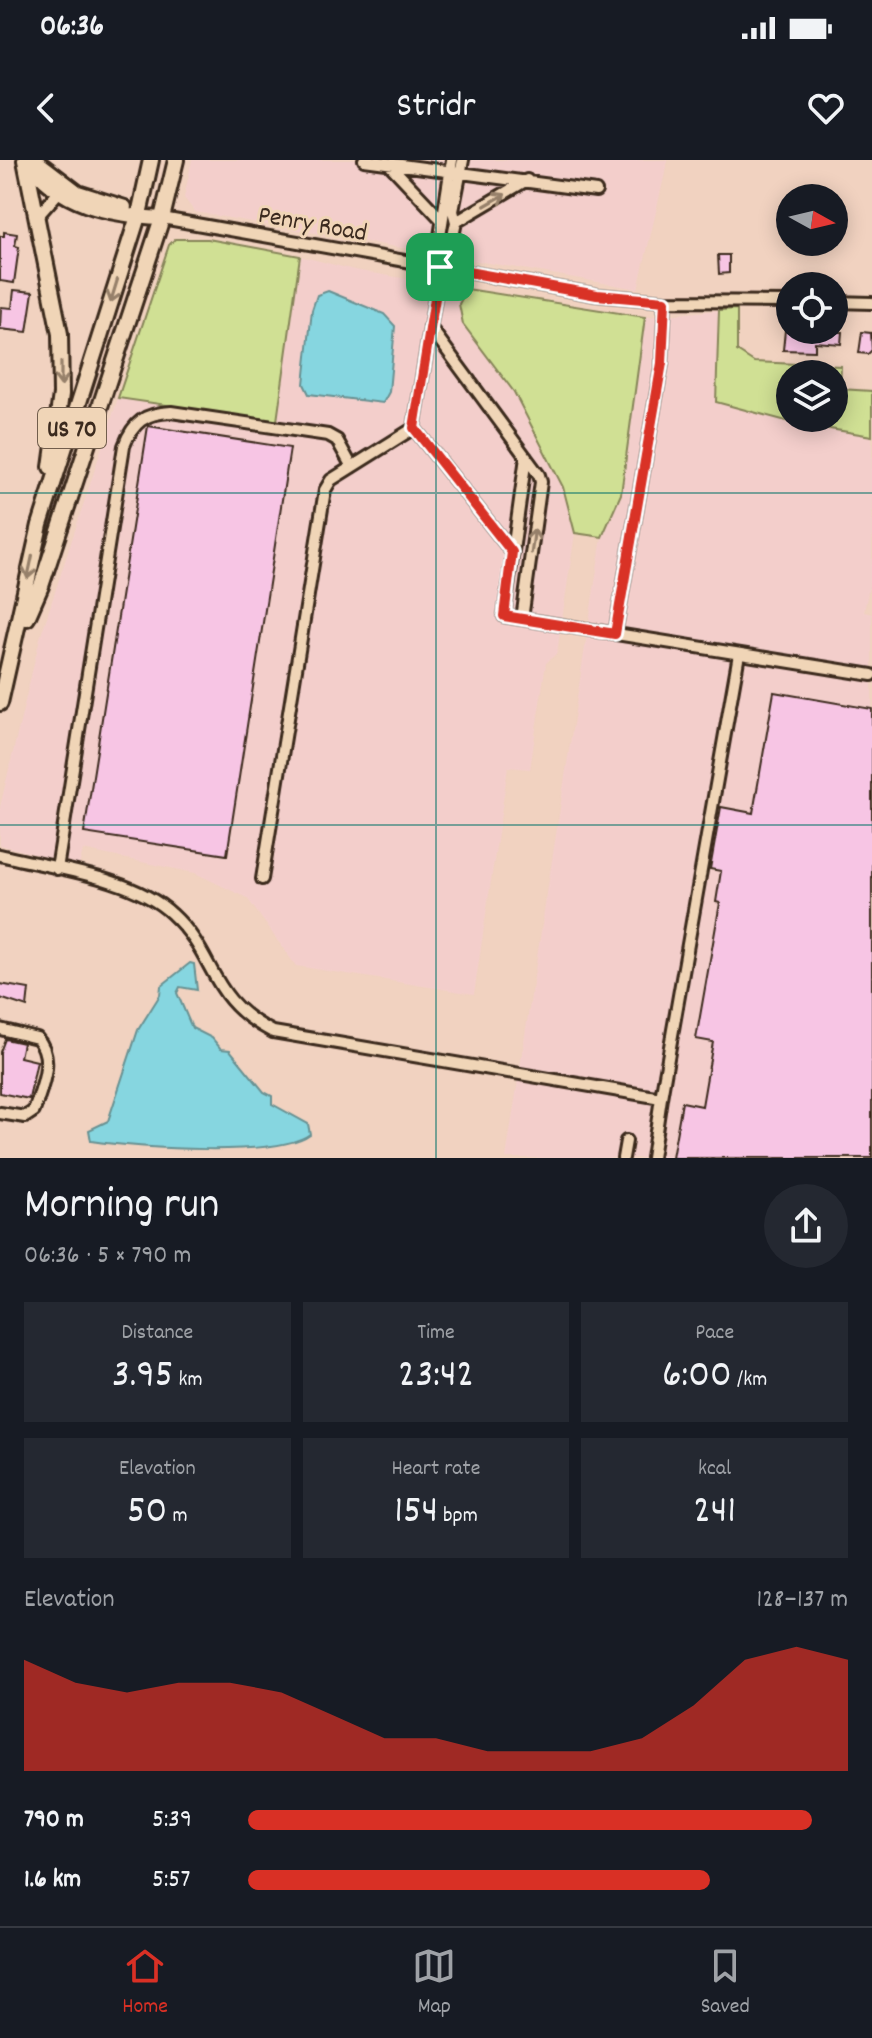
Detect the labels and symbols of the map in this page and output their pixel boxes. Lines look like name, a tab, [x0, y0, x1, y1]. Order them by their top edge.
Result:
north arrow	[776, 184, 848, 256]
one-way arrow	[483, 192, 506, 208]
street label: Penry Road	[255, 198, 370, 253]
pin	[406, 233, 474, 301]
one-way arrow	[106, 279, 121, 304]
one-way arrow	[53, 360, 69, 387]
road number: US 70	[38, 408, 106, 448]
one-way arrow	[526, 529, 541, 555]
one-way arrow	[22, 553, 37, 579]

